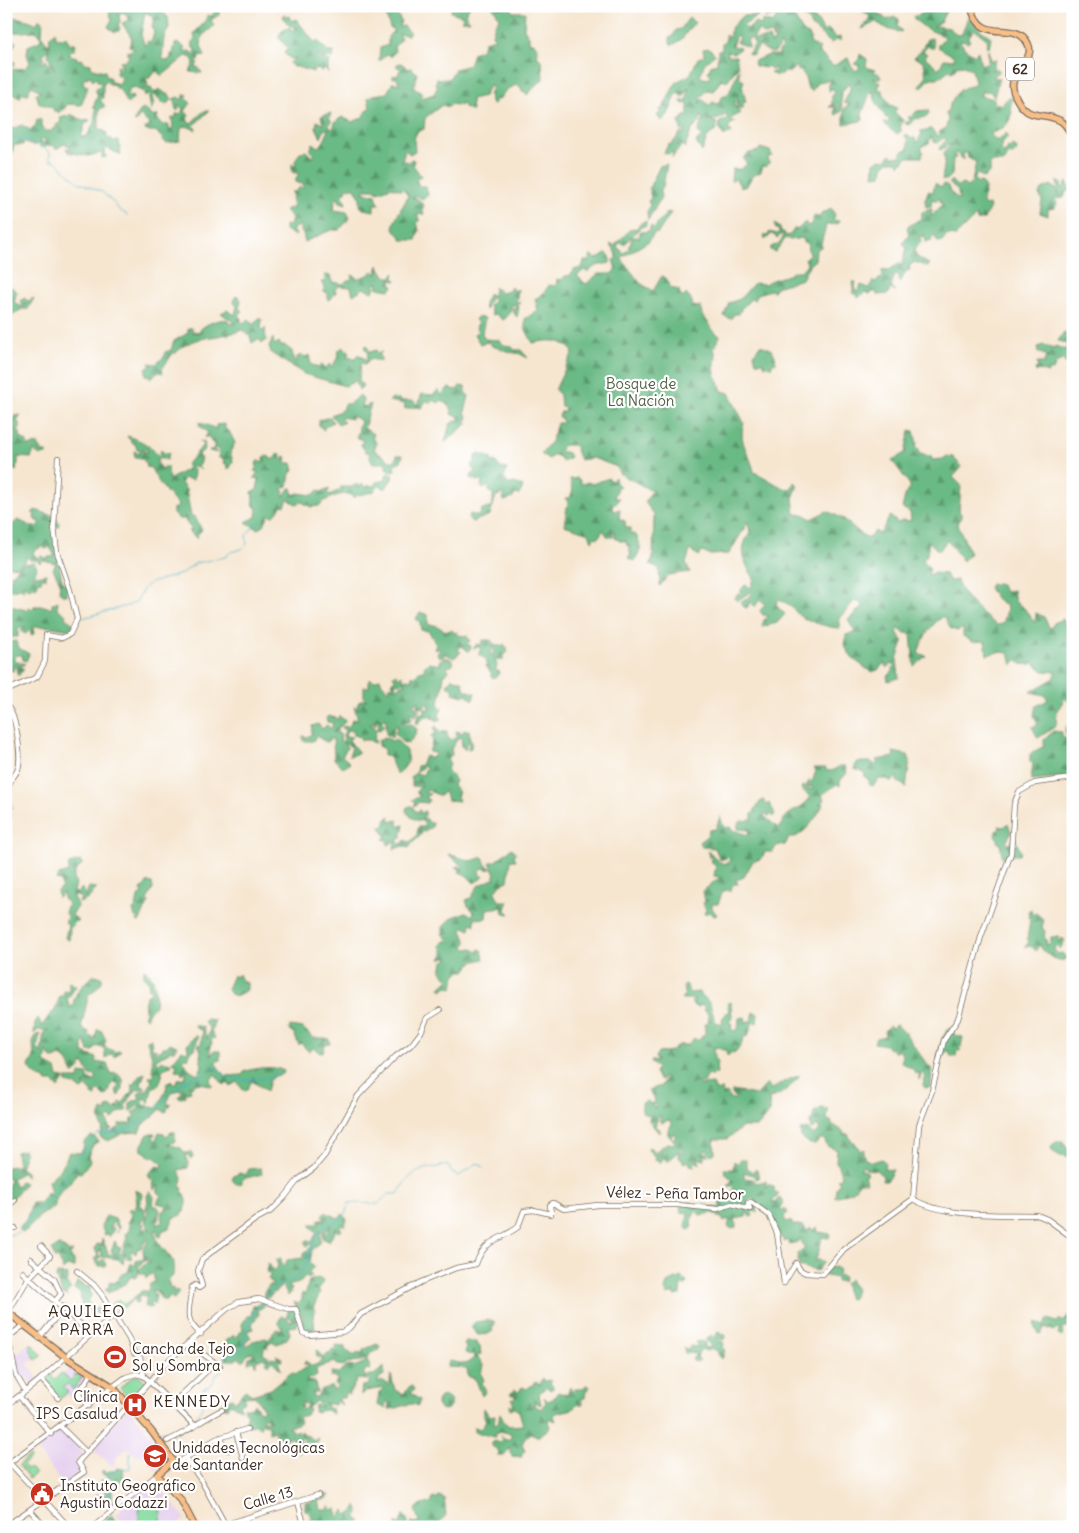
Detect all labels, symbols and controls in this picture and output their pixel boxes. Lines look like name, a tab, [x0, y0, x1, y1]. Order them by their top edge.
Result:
road number: 62	[1006, 58, 1034, 80]
park label: Bosque de La Nación	[606, 374, 676, 410]
street label: Vélez - Peña Tambor	[606, 1182, 744, 1204]
district label: AQUILEO PARRA	[48, 1301, 126, 1339]
place label: Cancha de Tejo Sol y Sombra	[132, 1339, 234, 1375]
sports icon: Cancha de Tejo Sol y Sombra	[102, 1344, 128, 1370]
place label: Clínica IPS Casalud	[36, 1387, 118, 1423]
district label: KENNEDY	[153, 1391, 231, 1411]
hospital icon: Clínica IPS Casalud	[122, 1392, 148, 1418]
place label: Unidades Tecnológicas de Santander	[172, 1438, 325, 1474]
school or university icon: Unidades Tecnológicas de Santander	[142, 1443, 168, 1469]
place label: Instituto Geográfico Agustín Codazzi	[60, 1476, 196, 1512]
public building icon: Instituto Geográfico Agustín Codazzi	[29, 1481, 55, 1507]
street label: Calle 13	[241, 1482, 295, 1514]

